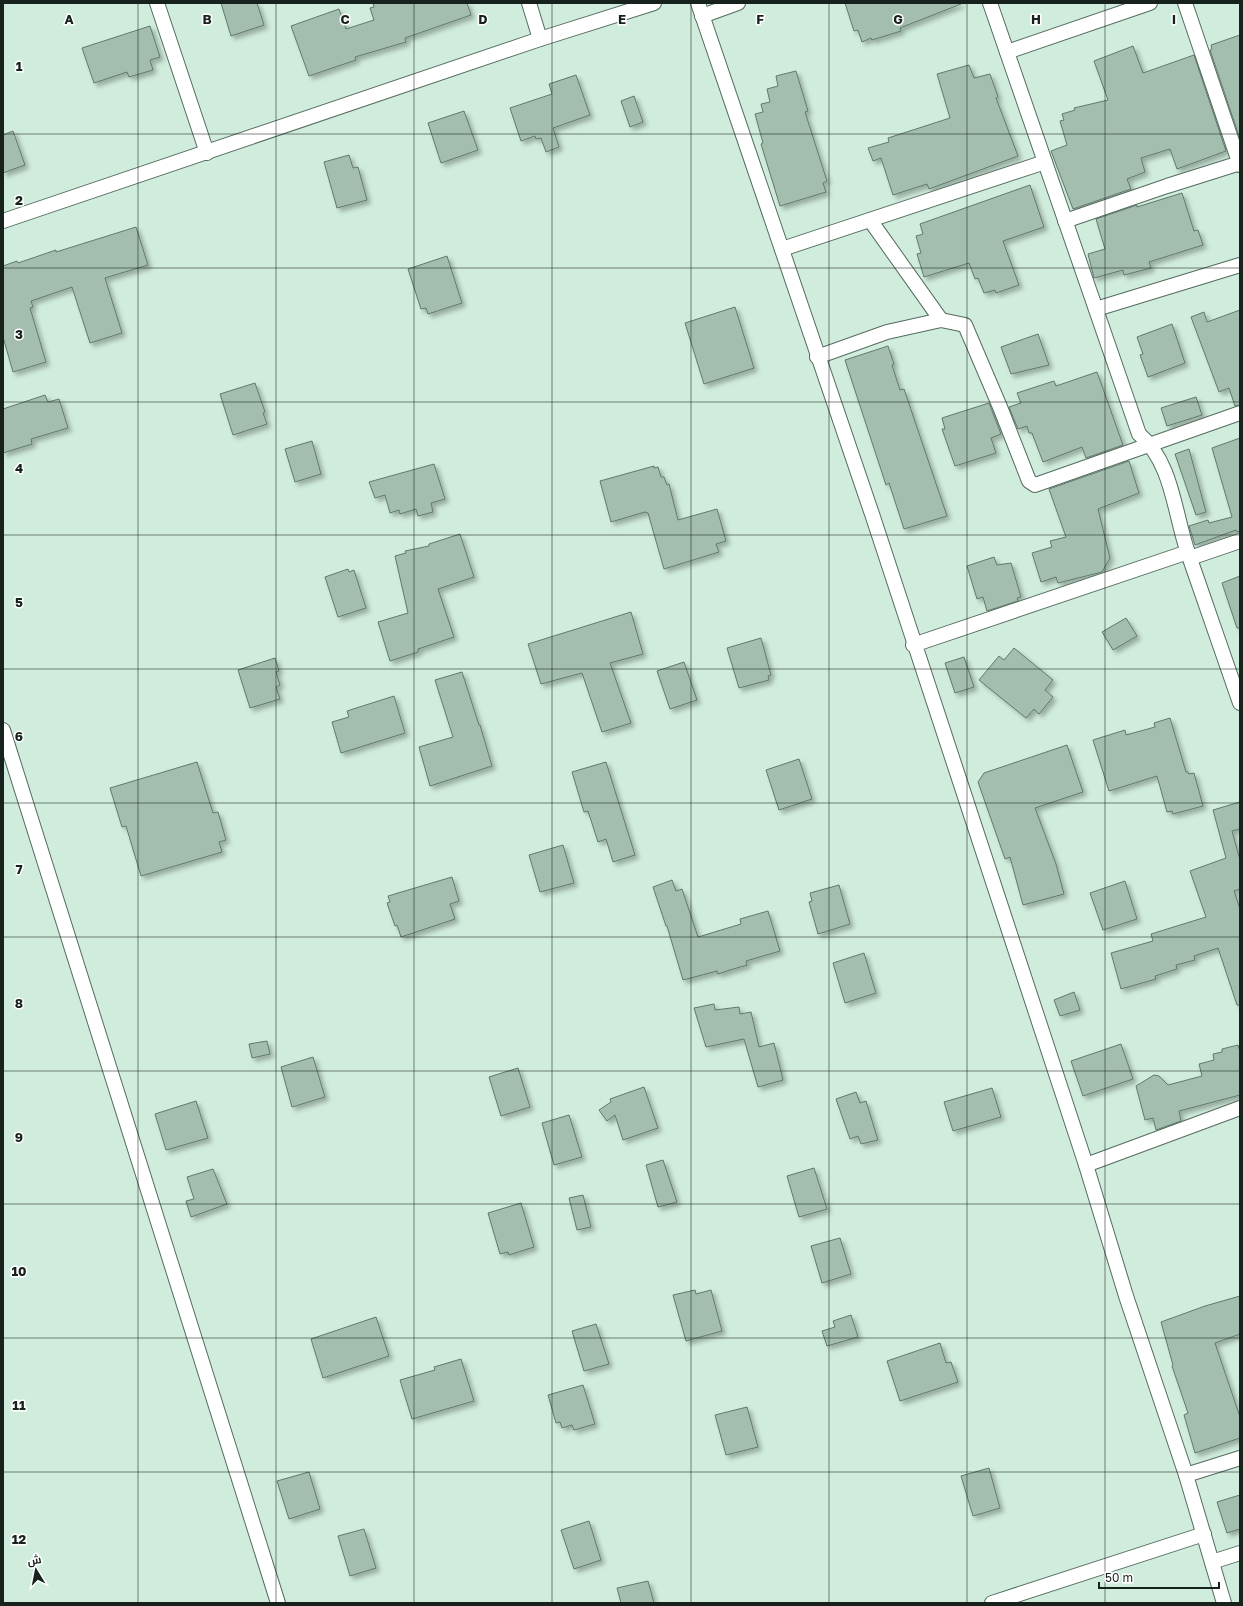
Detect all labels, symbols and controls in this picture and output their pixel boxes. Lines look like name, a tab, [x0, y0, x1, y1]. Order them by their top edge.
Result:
text: A	[64, 11, 74, 27]
text: B	[202, 11, 212, 27]
text: C	[340, 11, 350, 27]
text: D	[478, 11, 488, 27]
text: E	[618, 11, 626, 27]
text: F	[756, 11, 764, 27]
text: G	[893, 11, 903, 27]
text: H	[1031, 11, 1041, 27]
text: I	[1172, 11, 1176, 27]
text: 1	[16, 58, 23, 74]
text: 2	[15, 192, 23, 208]
text: 3	[15, 326, 23, 342]
text: 4	[15, 460, 23, 476]
text: 5	[15, 594, 23, 610]
text: 6	[15, 728, 23, 744]
text: 7	[15, 861, 23, 877]
text: 8	[15, 995, 23, 1011]
text: 9	[15, 1129, 23, 1145]
text: 10	[11, 1263, 27, 1279]
text: 11	[12, 1397, 26, 1413]
text: 12	[12, 1531, 26, 1547]
north arrow	[16, 1550, 56, 1590]
text: ش	[26, 1552, 42, 1568]
scale bar	[1099, 1564, 1219, 1590]
text: 50 m	[1105, 1570, 1133, 1585]

